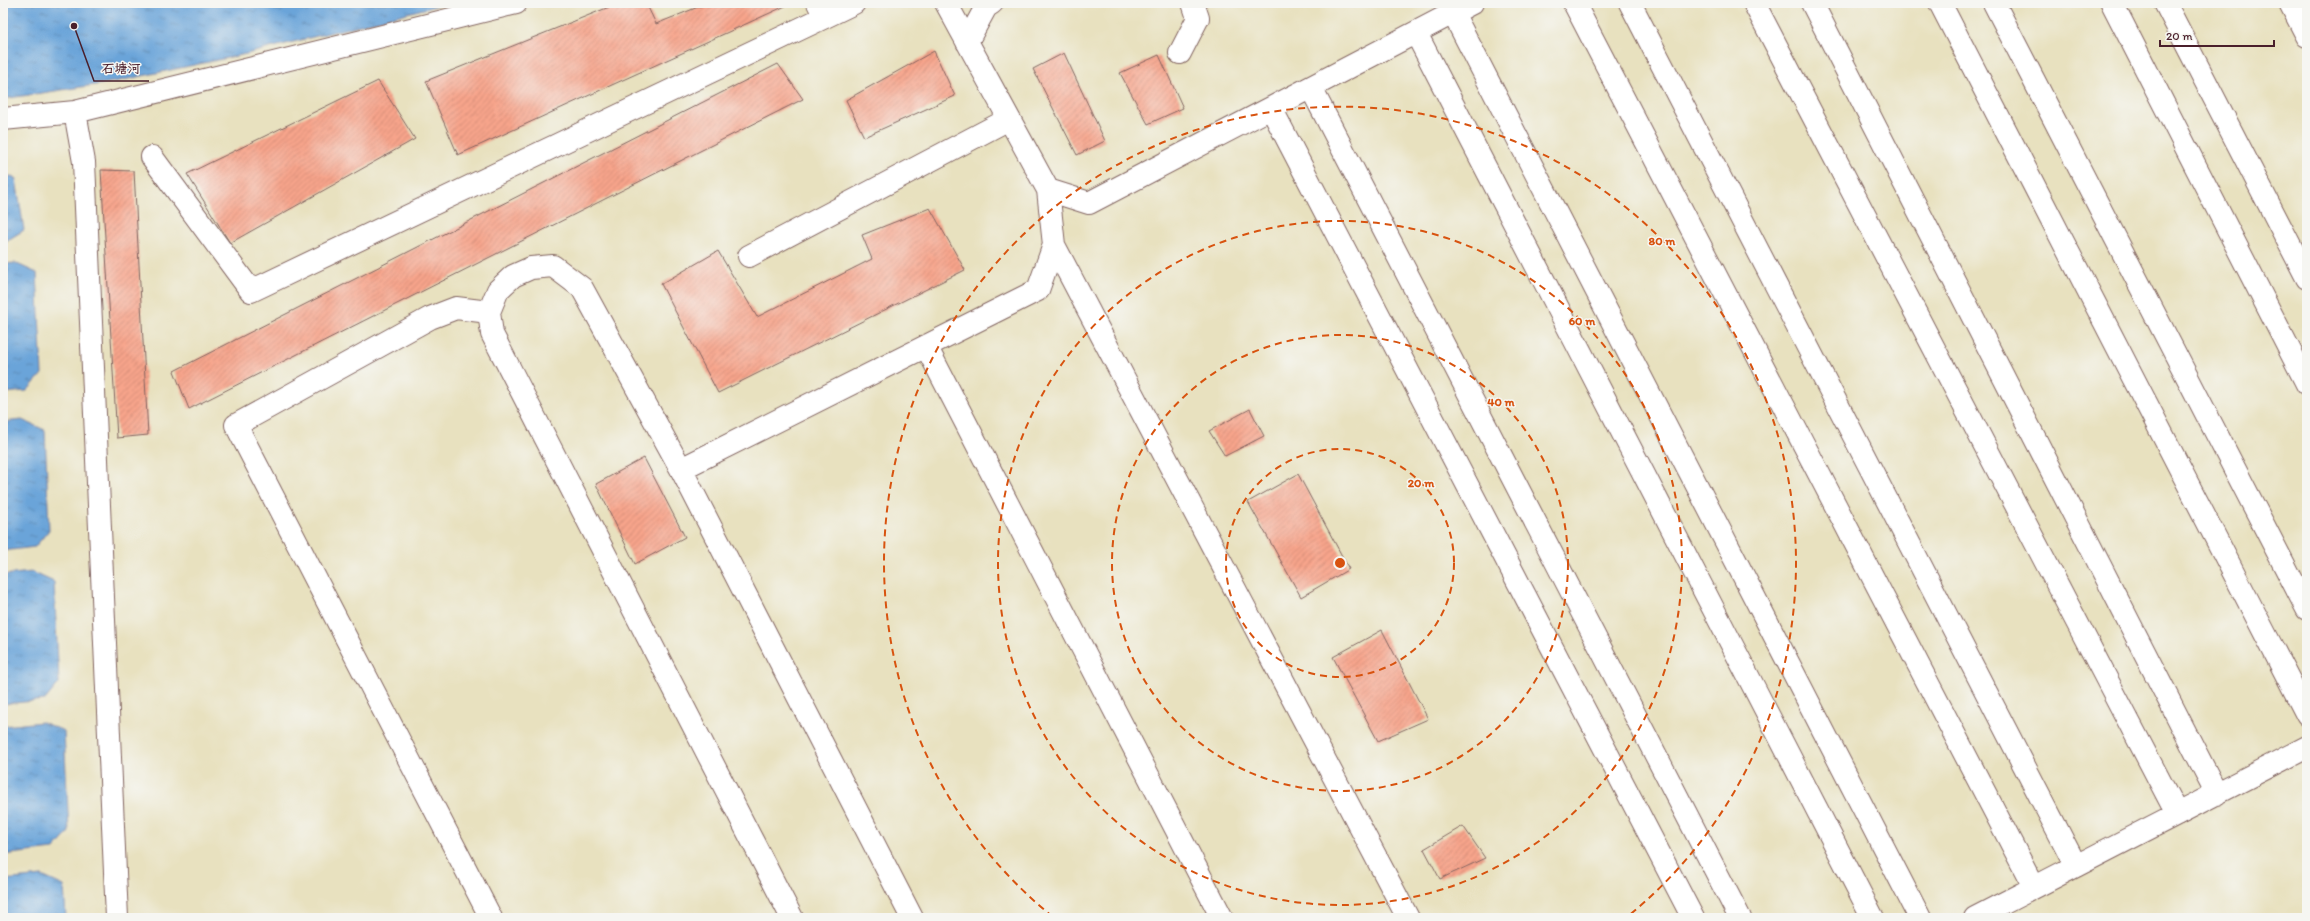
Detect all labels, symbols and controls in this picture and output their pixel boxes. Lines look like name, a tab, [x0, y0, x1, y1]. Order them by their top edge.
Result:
scale bar	[2160, 22, 2274, 48]
text: 20 m	[2166, 29, 2193, 43]
callout: 石塘河	[94, 56, 149, 81]
text: 石塘河	[101, 61, 141, 76]
text: 80 m	[1649, 234, 1676, 248]
text: 60 m	[1569, 314, 1596, 328]
text: 40 m	[1487, 395, 1516, 409]
text: 20 m	[1408, 476, 1435, 490]
centre of rings	[1333, 556, 1347, 570]

